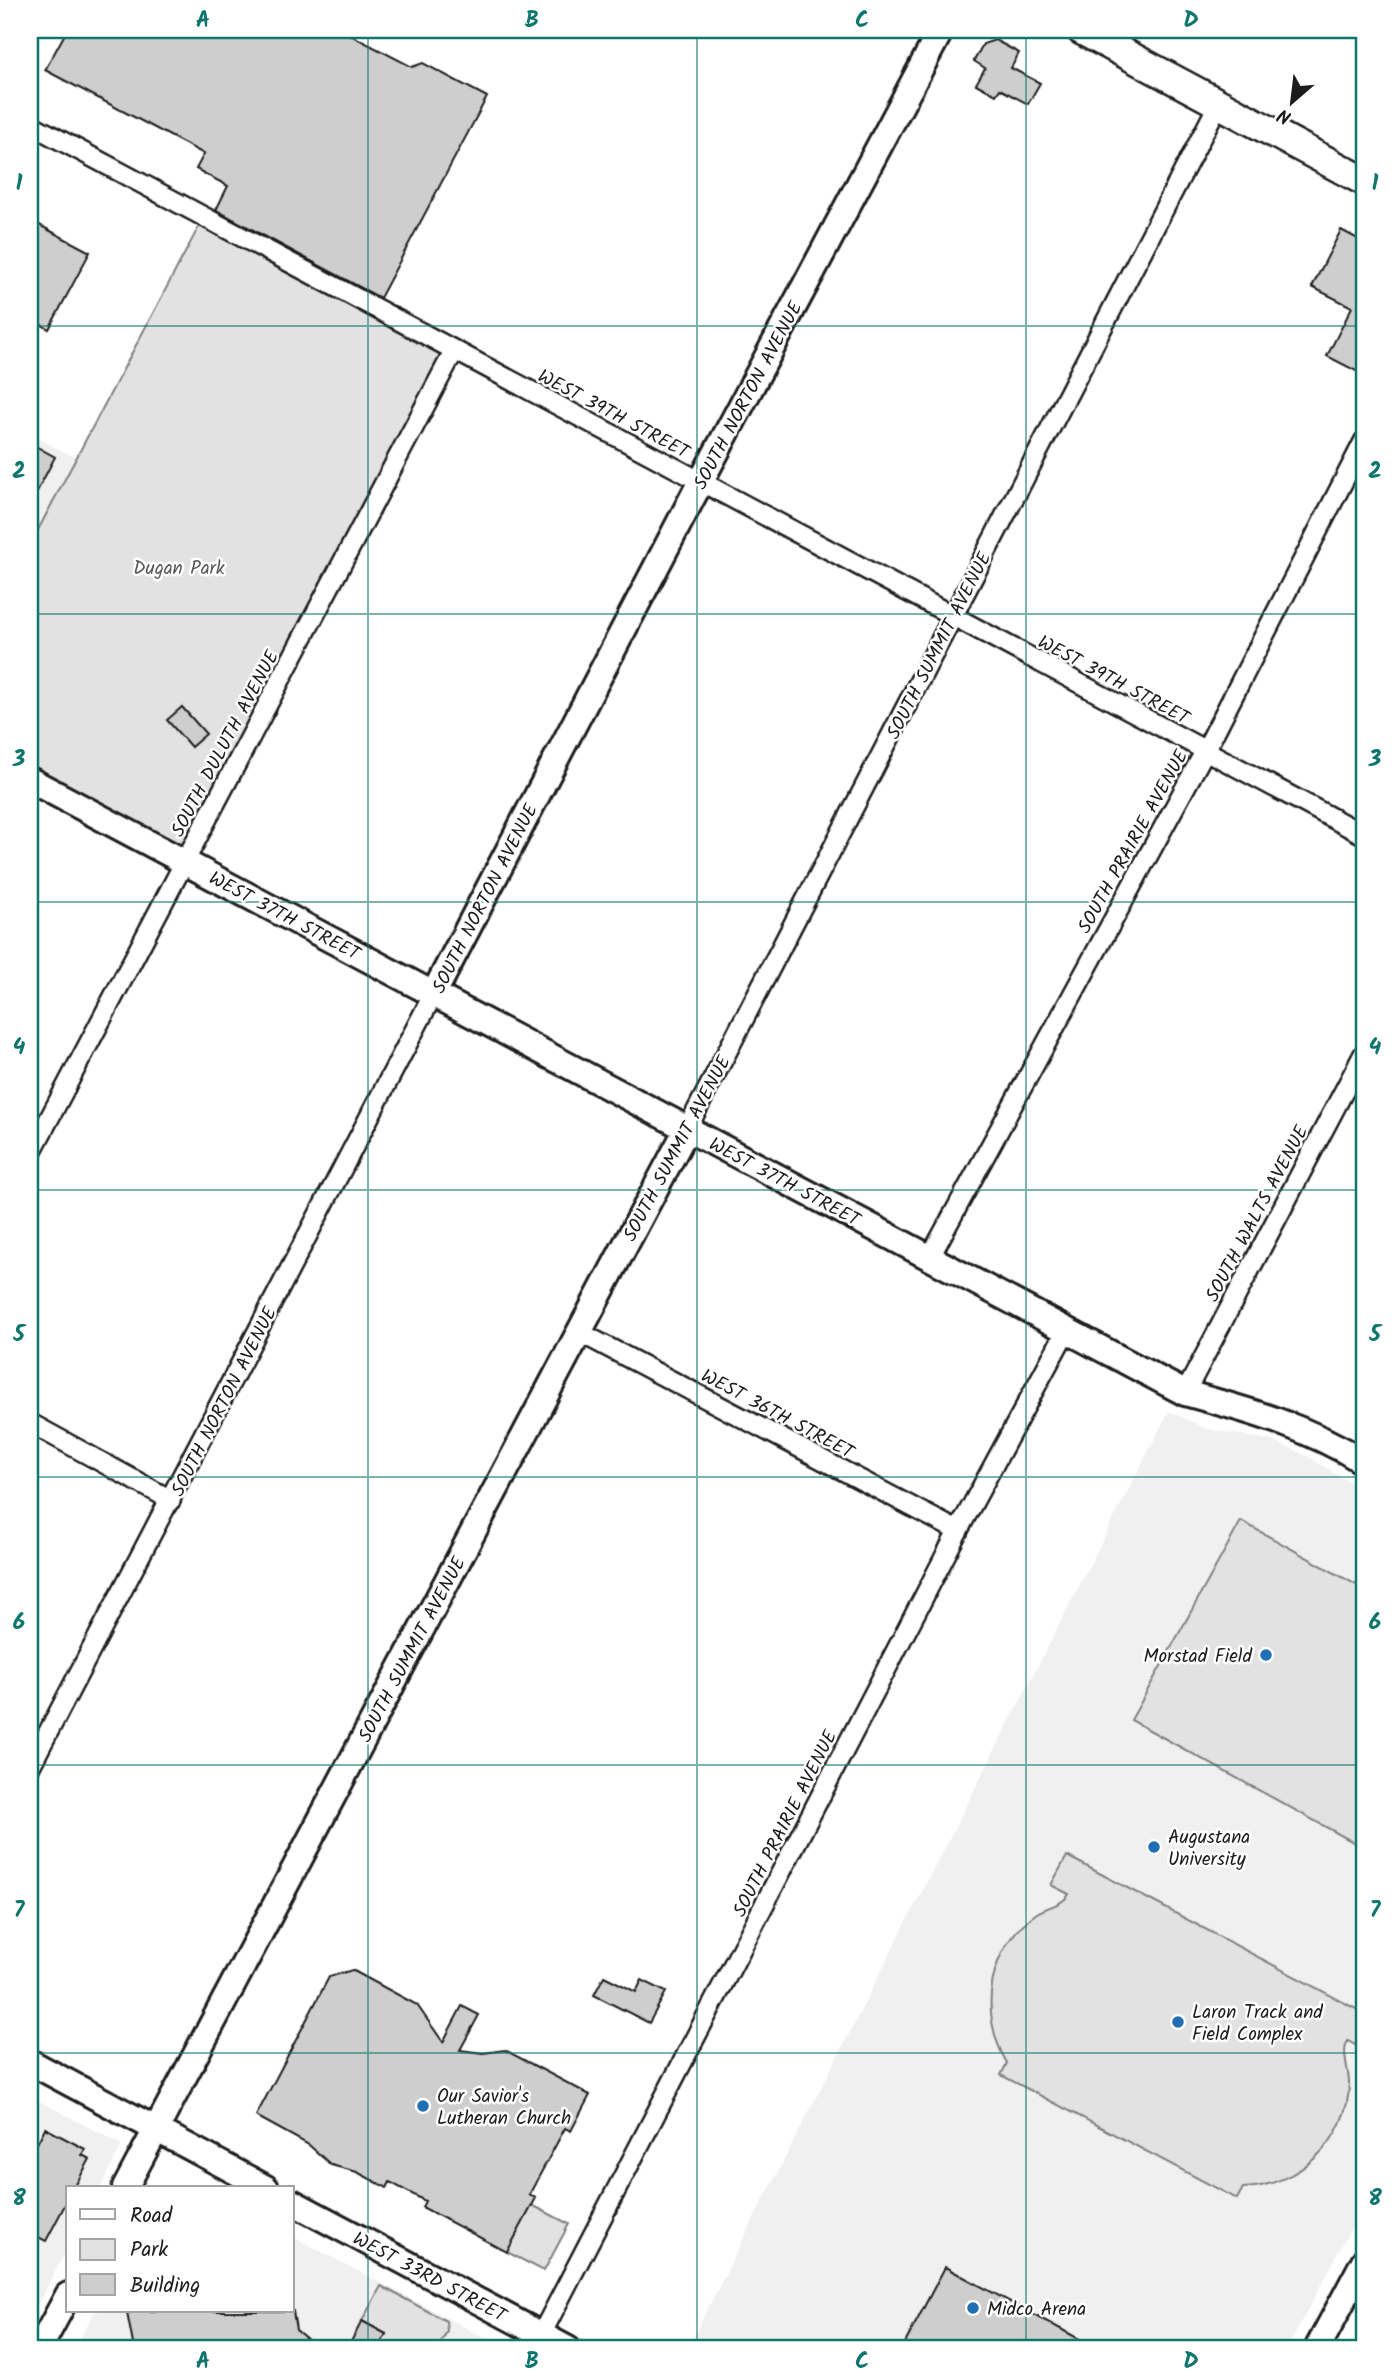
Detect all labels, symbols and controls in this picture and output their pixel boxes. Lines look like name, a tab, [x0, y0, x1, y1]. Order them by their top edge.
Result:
text: A	[196, 3, 210, 39]
text: B	[525, 3, 539, 39]
text: C	[855, 3, 869, 39]
text: D	[1183, 3, 1199, 39]
north arrow	[1258, 66, 1328, 136]
text: N	[1273, 99, 1297, 131]
text: 1	[16, 166, 23, 202]
text: 1	[1372, 166, 1379, 202]
street label: SOUTH NORTON AVENUE	[686, 296, 812, 496]
street label: WEST 39TH STREET	[532, 362, 696, 468]
text: 2	[12, 454, 26, 490]
text: 2	[1368, 454, 1382, 490]
street label: SOUTH SUMMIT AVENUE	[879, 546, 1000, 745]
park label: Dugan Park	[133, 554, 225, 584]
street label: WEST 39TH STREET	[1032, 628, 1196, 734]
street label: SOUTH DULUTH AVENUE	[164, 644, 288, 843]
text: 3	[12, 742, 26, 778]
text: 3	[1368, 742, 1382, 778]
street label: SOUTH PRAIRIE AVENUE	[1071, 744, 1197, 939]
street label: SOUTH NORTON AVENUE	[425, 798, 547, 999]
street label: WEST 37TH STREET	[203, 864, 367, 970]
text: 4	[13, 1030, 26, 1066]
text: 4	[1369, 1030, 1382, 1066]
street label: SOUTH SUMMIT AVENUE	[616, 1050, 740, 1247]
street label: SOUTH WALTS AVENUE	[1198, 1119, 1318, 1308]
street label: WEST 37TH STREET	[703, 1130, 867, 1236]
street label: SOUTH NORTON AVENUE	[164, 1301, 286, 1502]
text: 5	[12, 1317, 27, 1353]
text: 5	[1368, 1317, 1383, 1353]
street label: WEST 36TH STREET	[695, 1362, 861, 1469]
street label: SOUTH SUMMIT AVENUE	[351, 1551, 475, 1748]
text: 6	[13, 1605, 25, 1641]
text: 6	[1369, 1605, 1381, 1641]
place label: Morstad Field	[1144, 1642, 1253, 1672]
marker: Morstad Field	[1258, 1647, 1274, 1663]
street label: SOUTH PRAIRIE AVENUE	[726, 1724, 846, 1923]
place label: Augustana University	[1168, 1823, 1250, 1875]
marker: Augustana University	[1146, 1839, 1162, 1855]
text: 7	[14, 1893, 26, 1929]
text: 7	[1370, 1893, 1382, 1929]
place label: Laron Track and Field Complex	[1192, 1998, 1323, 2050]
marker: Laron Track and Field Complex	[1170, 2014, 1186, 2030]
place label: Our Savior's Lutheran Church	[437, 2082, 571, 2134]
marker: Our Savior's Lutheran Church	[415, 2098, 431, 2114]
text: 8	[12, 2181, 26, 2217]
text: 8	[1368, 2181, 1382, 2217]
legend	[66, 2186, 294, 2312]
text: Road	[130, 2200, 173, 2233]
street label: WEST 33RD STREET	[347, 2225, 513, 2332]
text: Park	[130, 2234, 168, 2267]
text: Building	[130, 2270, 200, 2303]
place label: Midco Arena	[987, 2295, 1086, 2325]
marker: Midco Arena	[965, 2300, 981, 2316]
text: A	[196, 2344, 210, 2379]
text: B	[525, 2344, 539, 2379]
text: C	[855, 2344, 869, 2379]
text: D	[1183, 2344, 1199, 2379]

